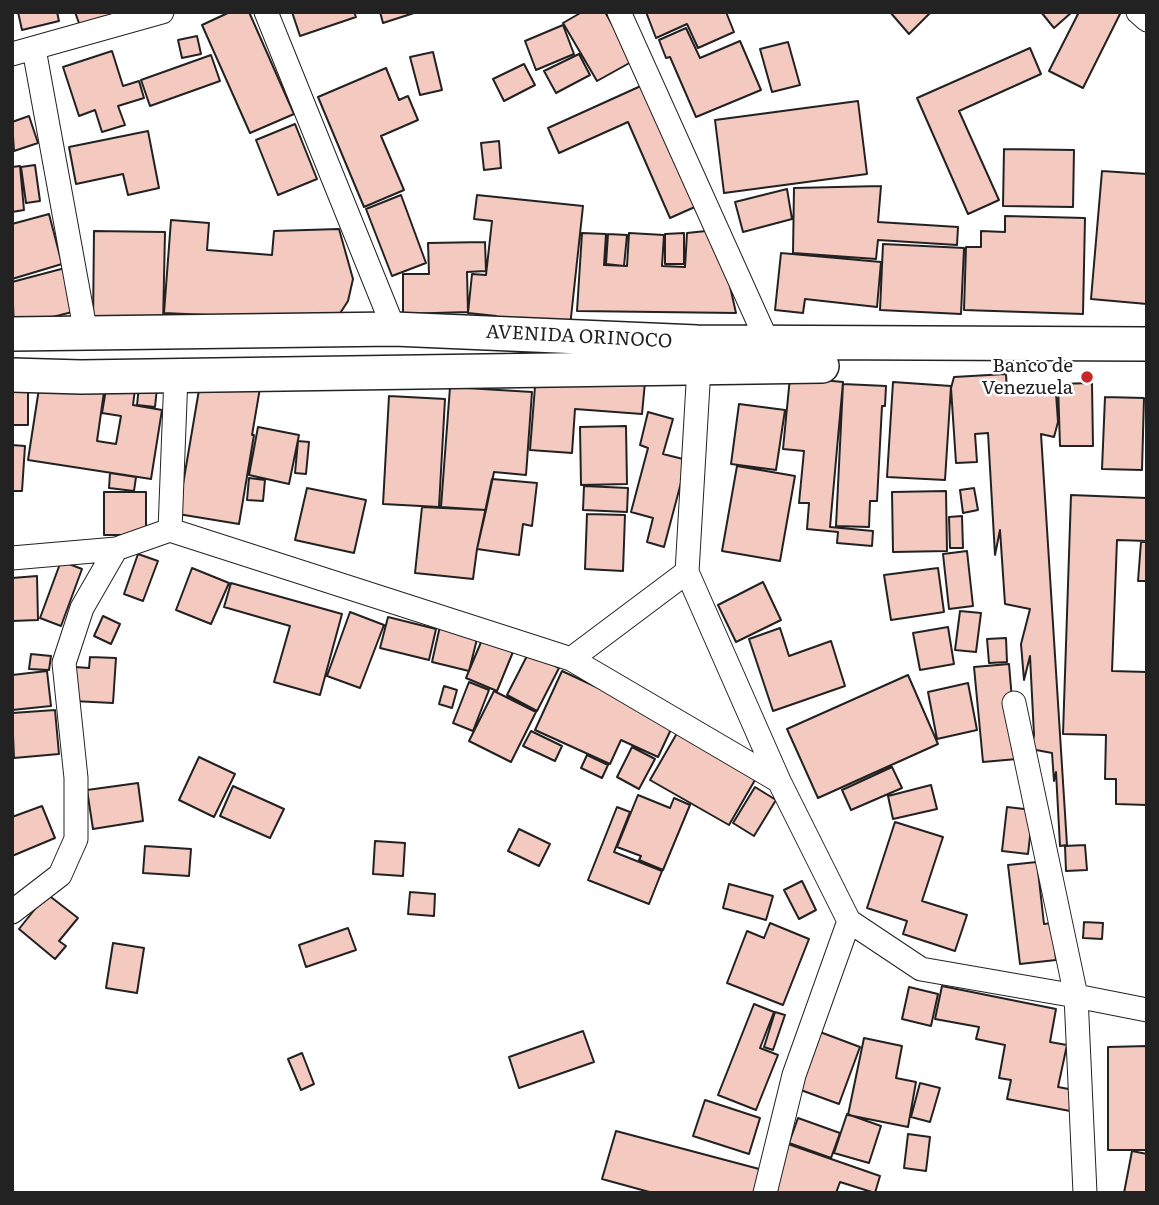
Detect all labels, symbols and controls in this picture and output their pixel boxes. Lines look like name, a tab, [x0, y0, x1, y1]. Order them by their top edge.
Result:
street label: AVENIDA ORINOCO	[485, 321, 673, 353]
place label: Banco de Venezuela	[981, 355, 1073, 399]
marker: Banco de Venezuela	[1079, 369, 1095, 385]

